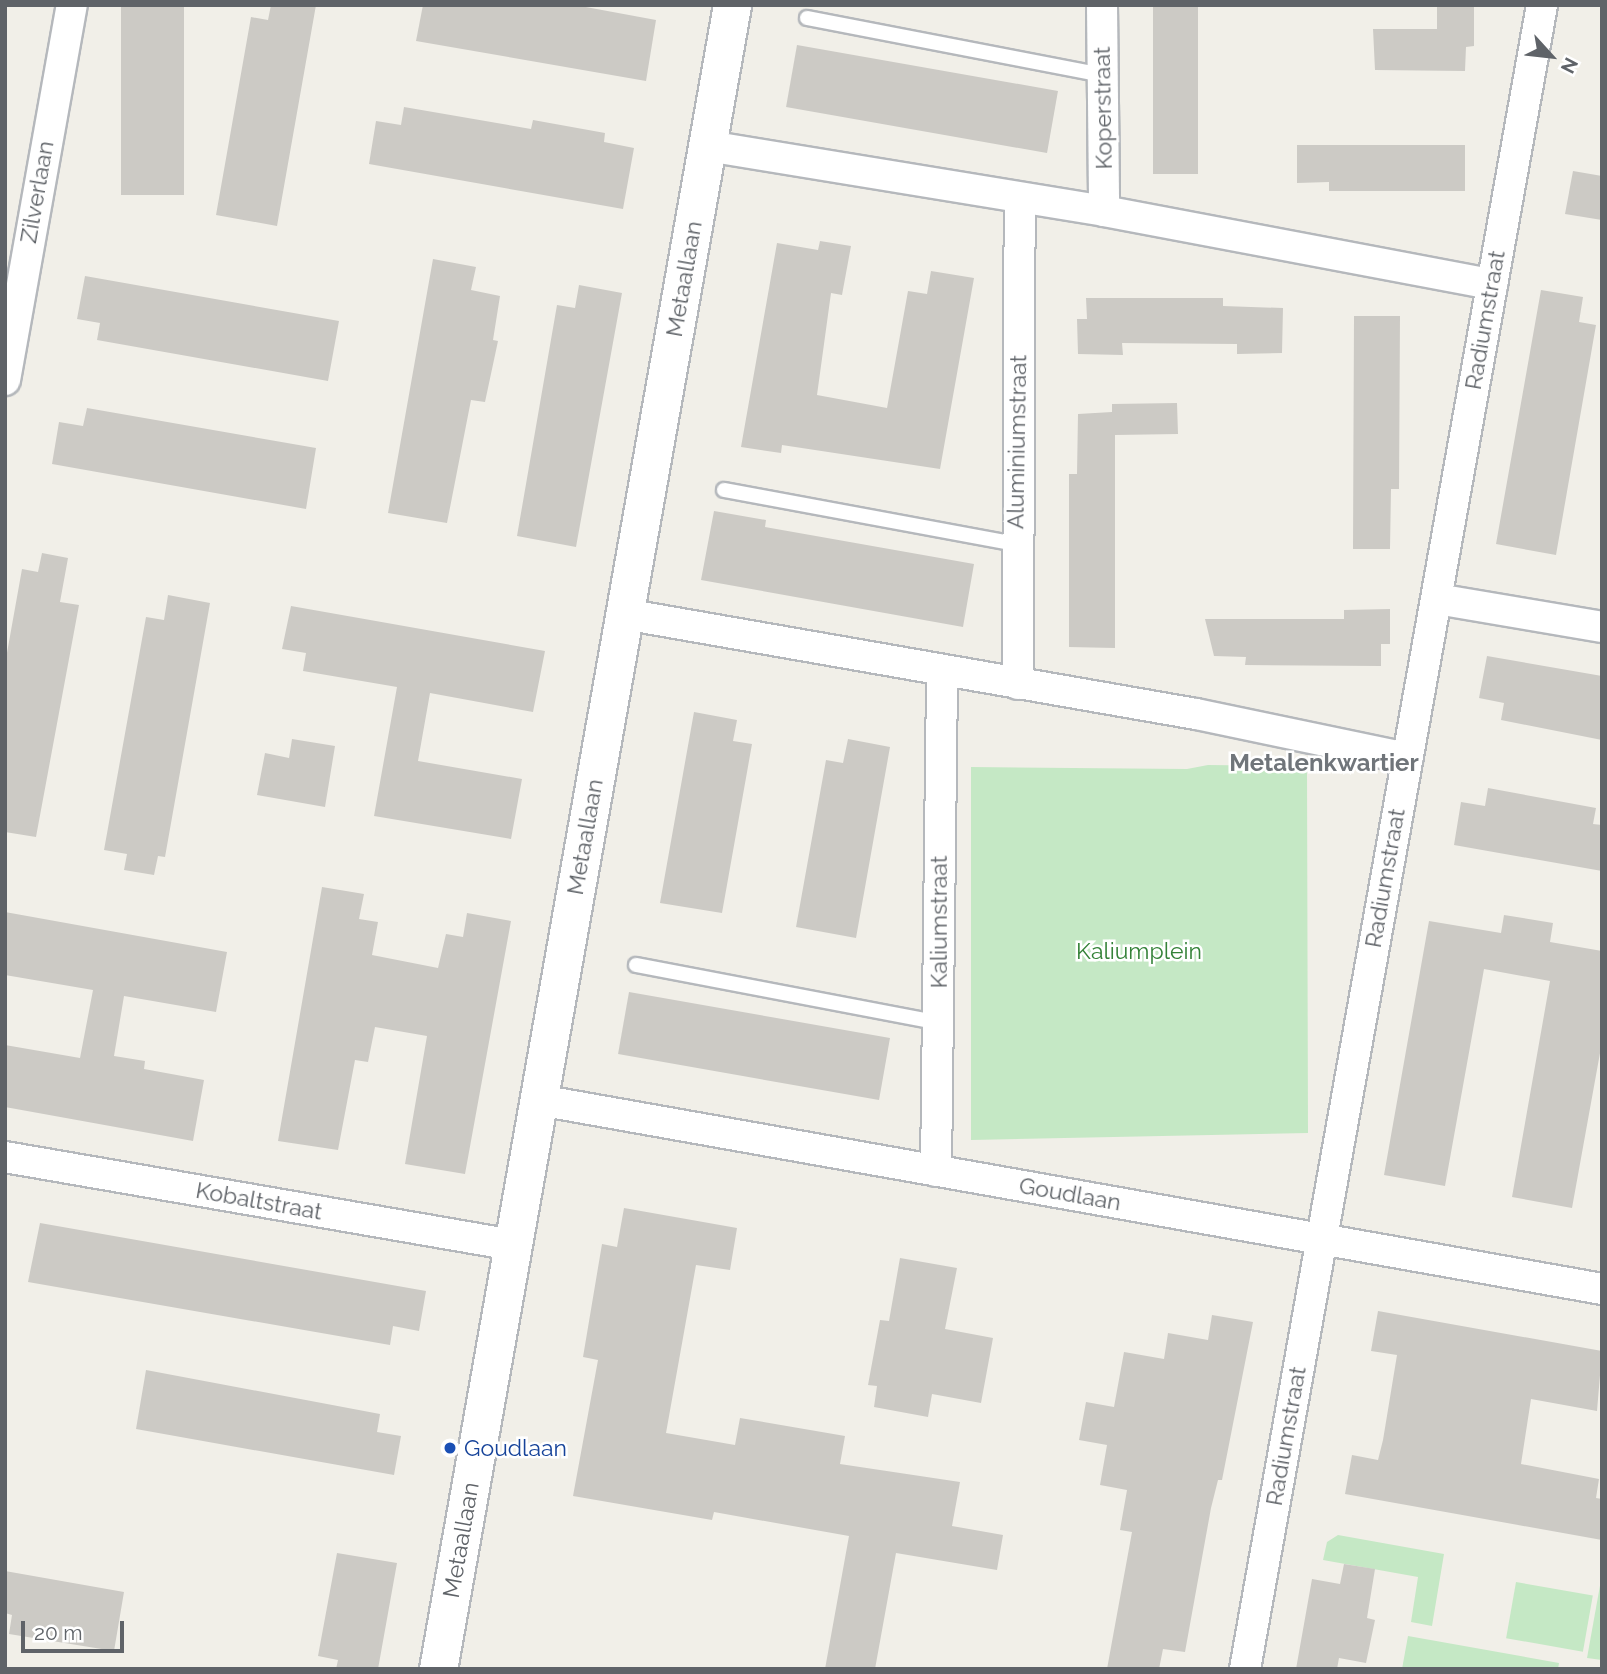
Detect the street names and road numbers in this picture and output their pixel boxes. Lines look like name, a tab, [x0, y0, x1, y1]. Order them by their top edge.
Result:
street label: Koperstraat	[1088, 46, 1118, 170]
street label: Zilverlaan	[14, 139, 60, 245]
street label: Metaallaan	[660, 219, 708, 339]
street label: Radiumstraat	[1459, 248, 1511, 392]
street label: Aluminiumstraat	[1002, 355, 1032, 529]
street label: Metaallaan	[561, 777, 609, 897]
street label: Radiumstraat	[1359, 806, 1411, 950]
street label: Kaliumstraat	[925, 856, 953, 988]
street label: Goudlaan	[1017, 1171, 1123, 1217]
street label: Kobaltstraat	[194, 1176, 324, 1226]
street label: Radiumstraat	[1260, 1364, 1312, 1508]
street label: Metaallaan	[437, 1480, 485, 1600]

